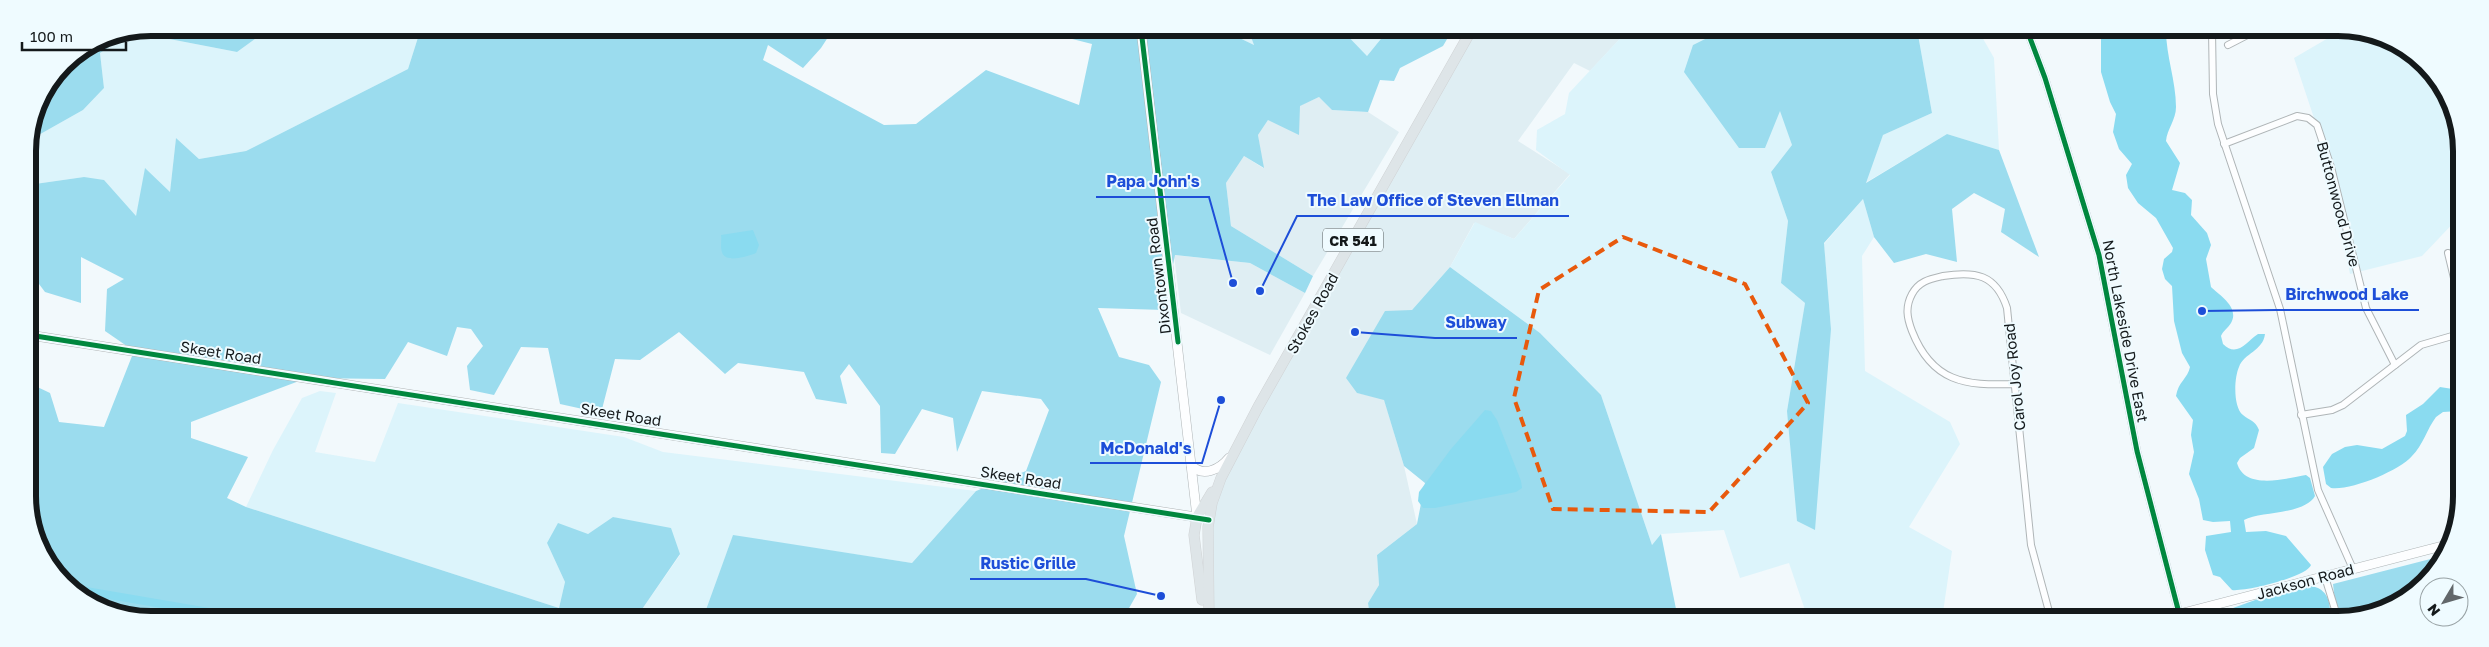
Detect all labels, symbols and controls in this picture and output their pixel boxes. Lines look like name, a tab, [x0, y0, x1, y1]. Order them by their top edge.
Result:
scale bar	[22, 20, 126, 52]
text: 100 m	[30, 27, 73, 45]
street label: Buttonwood Drive	[2314, 139, 2364, 269]
callout: Papa John's	[1096, 166, 1209, 197]
text: Papa John's	[1106, 171, 1200, 191]
callout: The Law Office of Steven Ellman	[1297, 185, 1569, 216]
text: The Law Office of Steven Ellman	[1307, 190, 1559, 210]
street label: Dixontown Road	[1142, 217, 1174, 335]
road number: CR 541	[1323, 228, 1383, 252]
street label: North Lakeside Drive East	[2099, 238, 2153, 424]
street label: Stokes Road	[1282, 269, 1342, 357]
callout: Birchwood Lake	[2276, 279, 2419, 310]
text: Birchwood Lake	[2285, 284, 2409, 304]
callout: Subway	[1435, 307, 1517, 338]
text: Subway	[1445, 312, 1507, 332]
street label: Carol Joy Road	[1999, 322, 2029, 432]
street label: Skeet Road	[179, 337, 263, 367]
street label: Skeet Road	[579, 399, 663, 429]
callout: McDonald's	[1090, 432, 1202, 463]
text: McDonald's	[1100, 438, 1192, 458]
street label: Skeet Road	[979, 462, 1063, 492]
callout: Rustic Grille	[970, 548, 1086, 579]
text: Rustic Grille	[980, 553, 1076, 573]
street label: Jackson Road	[2254, 559, 2356, 603]
north arrow	[2419, 577, 2469, 627]
text: N	[2423, 601, 2443, 620]

